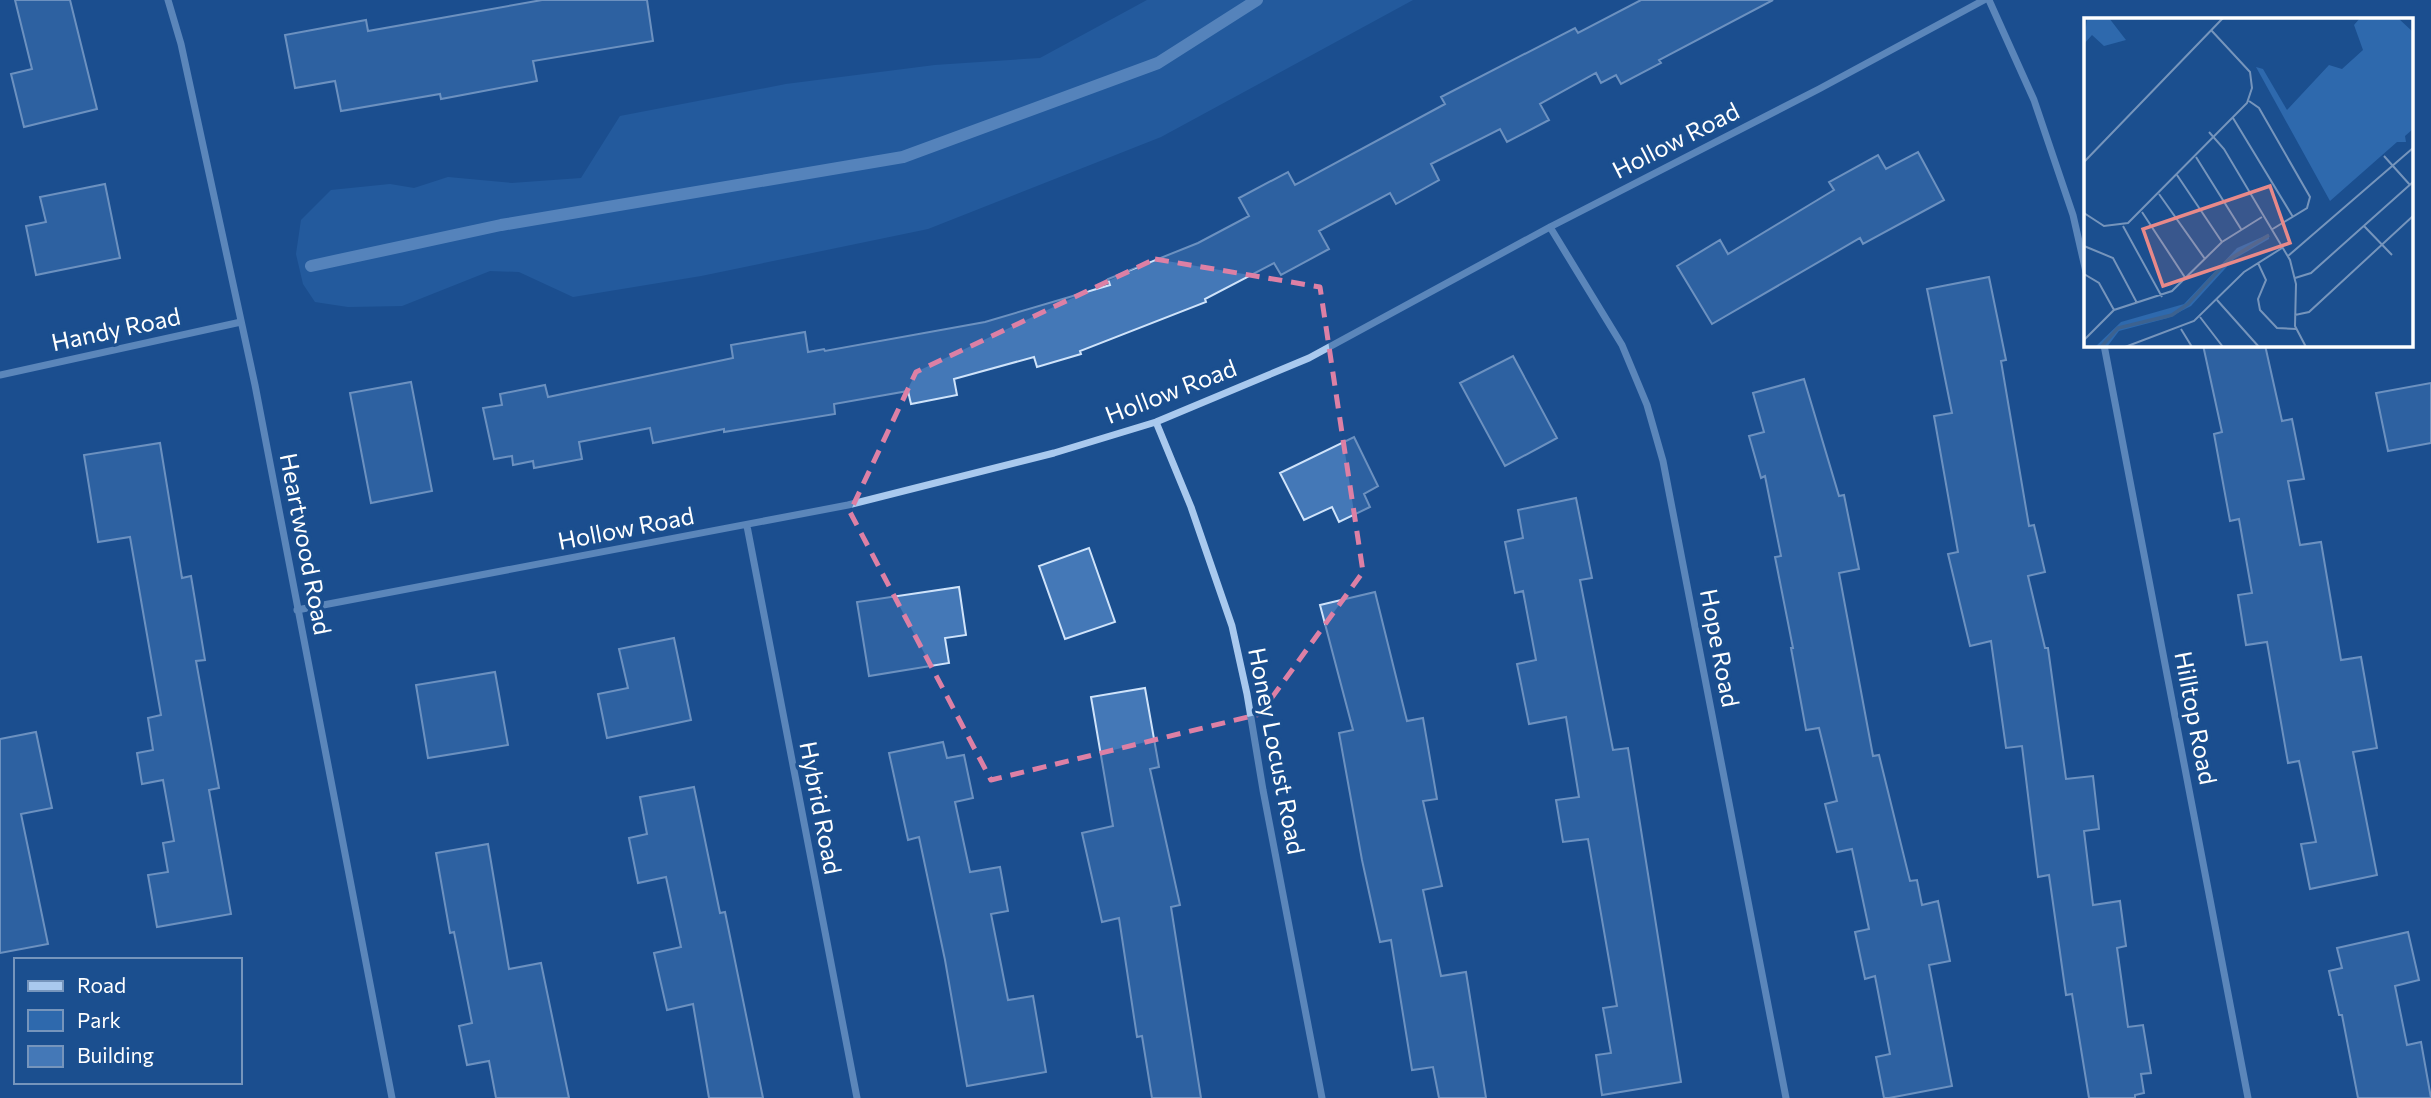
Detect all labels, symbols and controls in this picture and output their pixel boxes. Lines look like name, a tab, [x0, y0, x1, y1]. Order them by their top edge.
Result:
inset map	[2084, 18, 2414, 346]
street label: Hollow Road	[1607, 95, 1744, 184]
street label: Handy Road	[48, 301, 183, 356]
street label: Hollow Road	[1101, 352, 1240, 429]
street label: Heartwood Road	[275, 450, 338, 637]
street label: Hollow Road	[555, 500, 696, 555]
street label: Hope Road	[1695, 586, 1746, 709]
street label: Honey Locust Road	[1243, 645, 1312, 857]
street label: Hilltop Road	[2169, 649, 2224, 787]
street label: Hybrid Road	[794, 739, 849, 877]
legend	[14, 958, 242, 1084]
text: Road	[77, 972, 126, 997]
text: Park	[77, 1007, 121, 1032]
text: Building	[77, 1042, 154, 1067]

